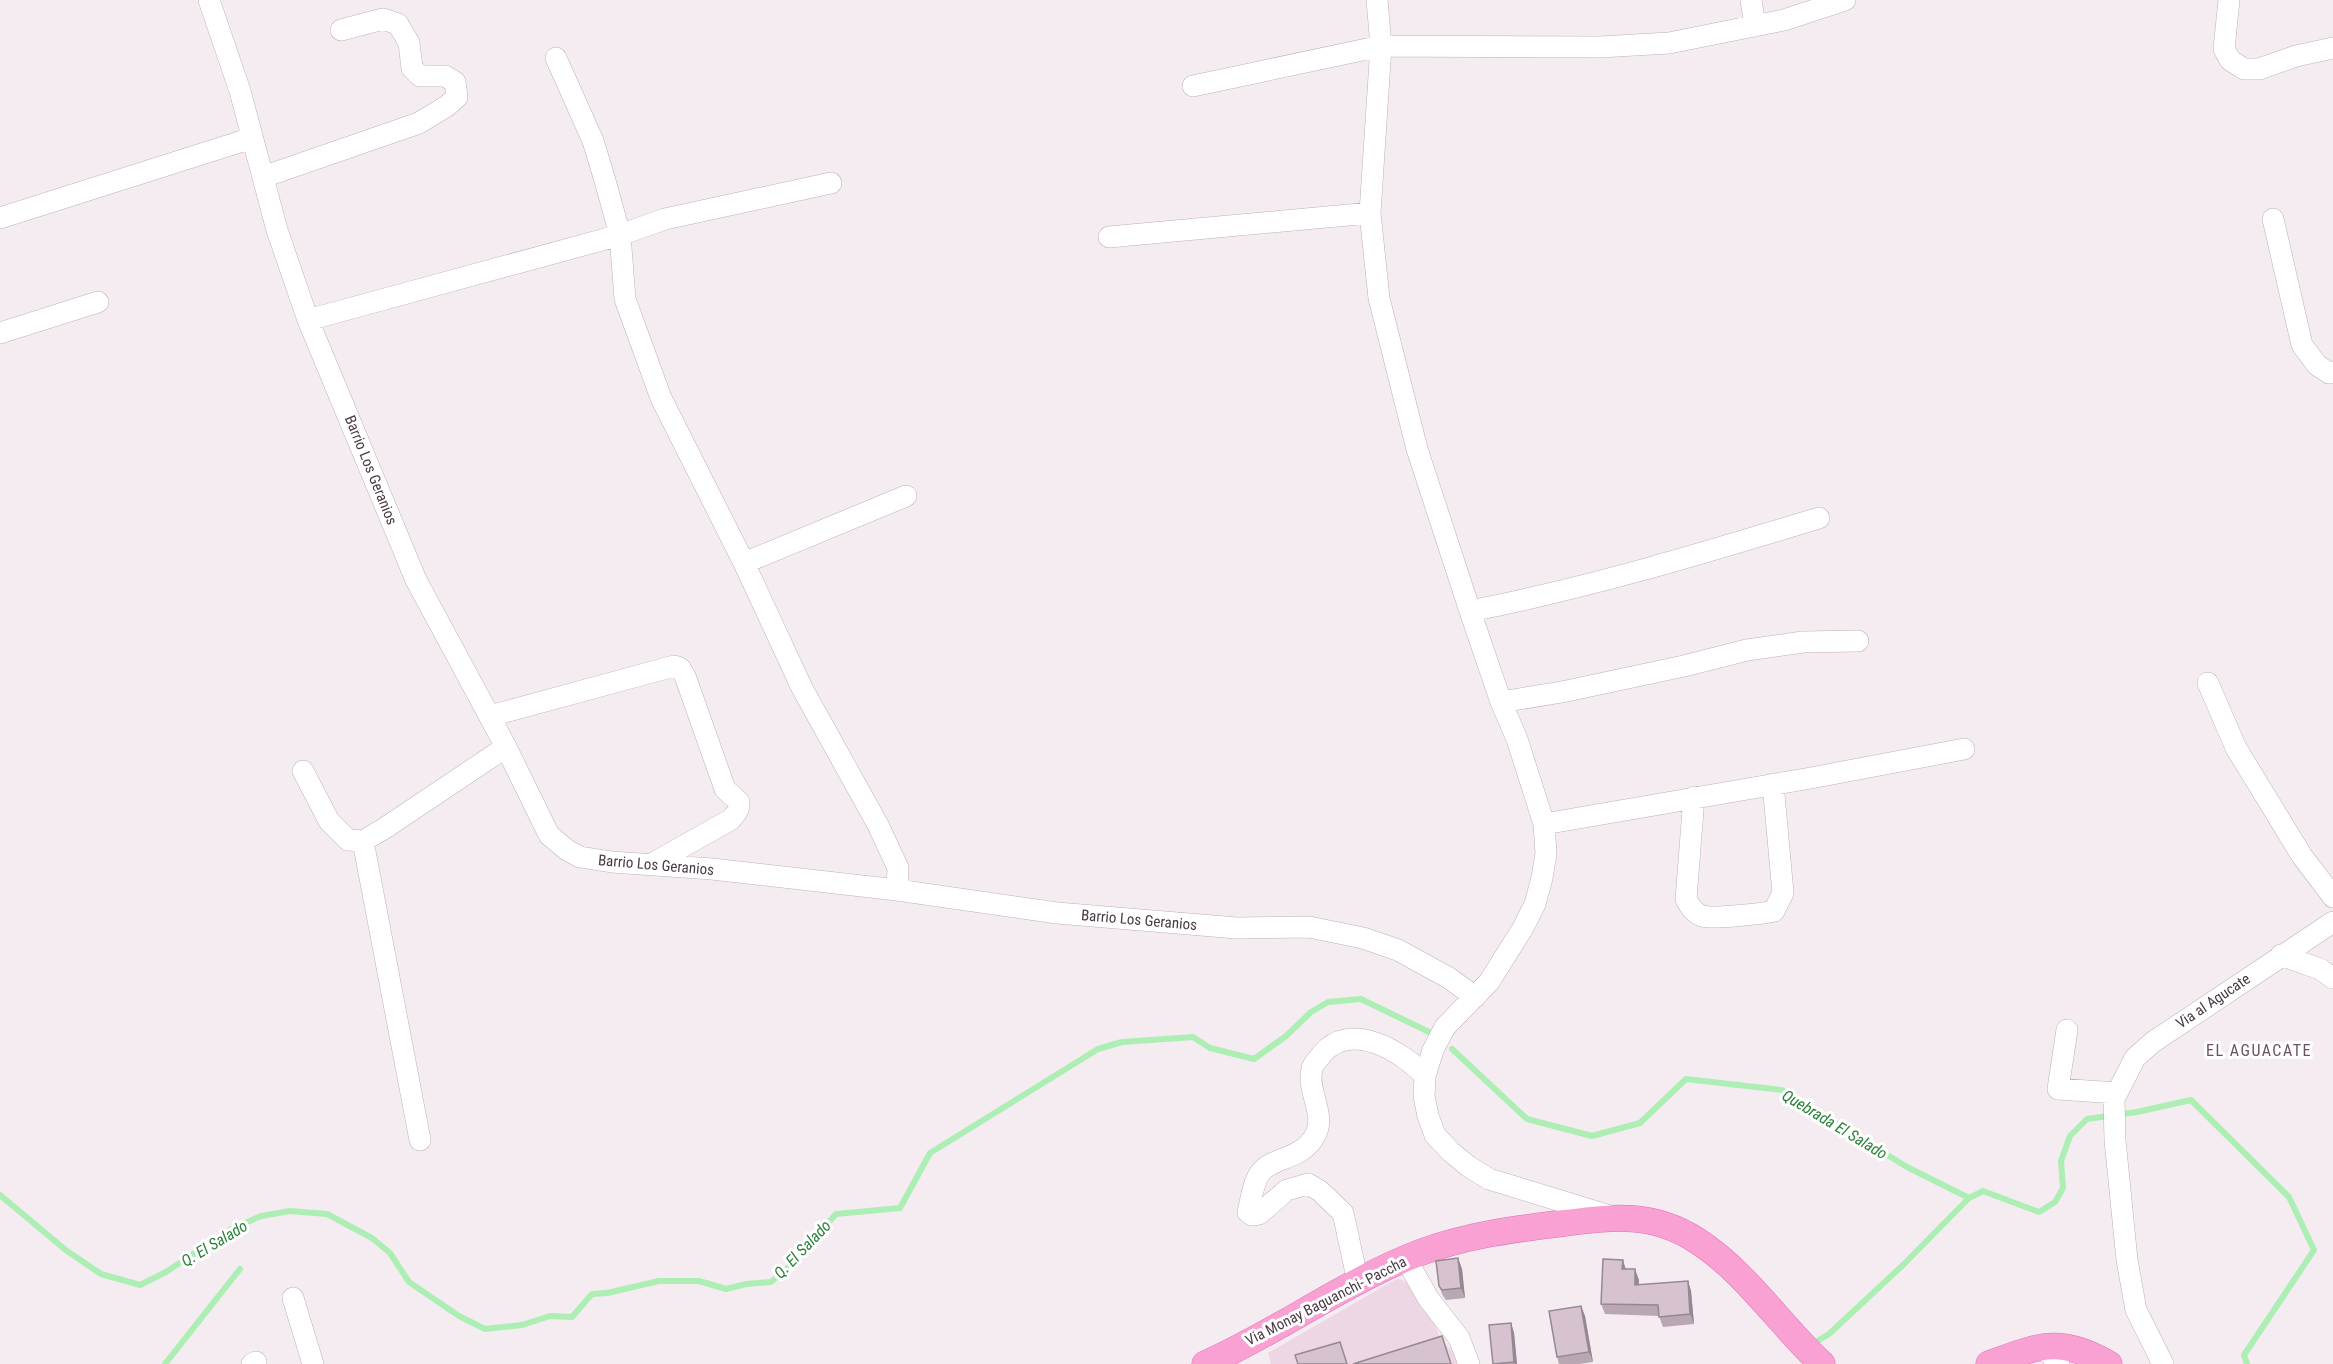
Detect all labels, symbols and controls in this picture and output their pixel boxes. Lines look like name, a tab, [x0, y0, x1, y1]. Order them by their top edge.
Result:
street label: Barrio Los Geranios	[341, 413, 401, 527]
street label: Barrio Los Geranios	[597, 851, 715, 879]
street label: Barrio Los Geranios	[1080, 906, 1198, 934]
street label: Via al Agucate	[2173, 970, 2253, 1032]
district label: EL AGUACATE	[2206, 1041, 2312, 1060]
water label: Quebrada El Salado	[1779, 1086, 1891, 1163]
water label: Q. El Salado	[178, 1216, 251, 1271]
water label: Q. El Salado	[770, 1216, 835, 1283]
street label: Via Monay Baguanchi- Paccha	[1242, 1253, 1410, 1349]

